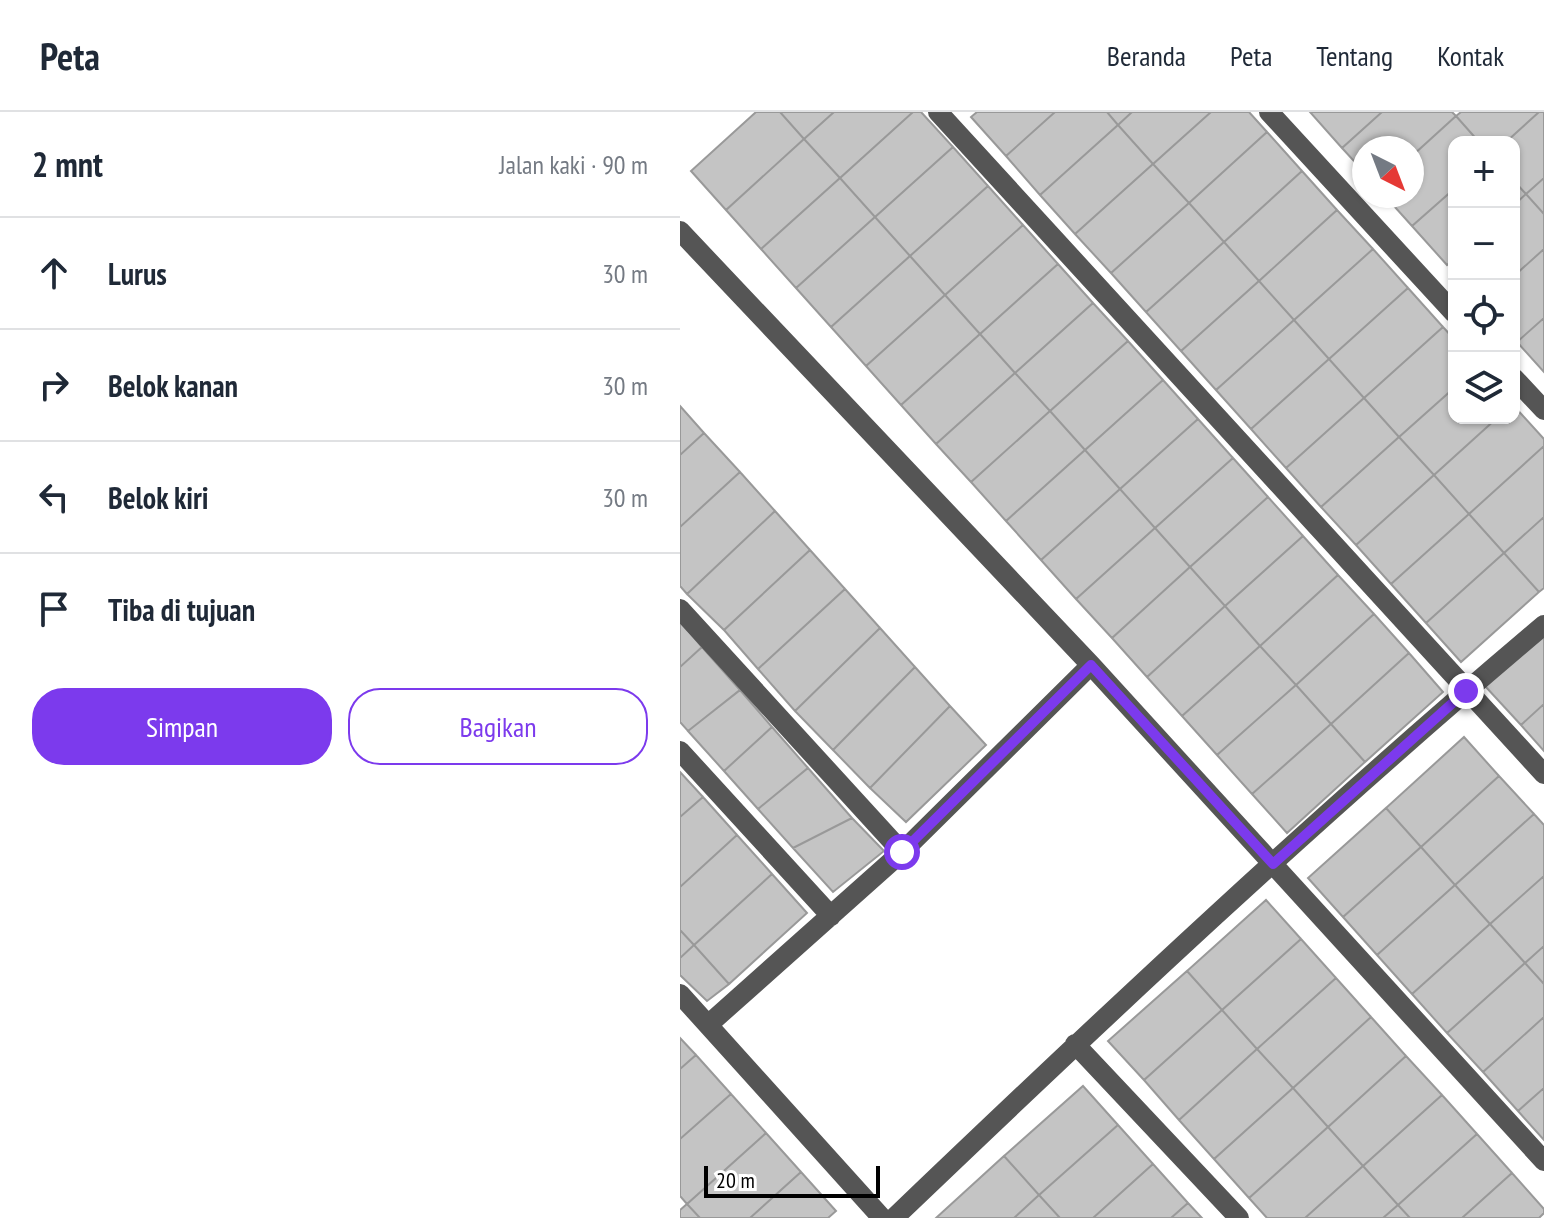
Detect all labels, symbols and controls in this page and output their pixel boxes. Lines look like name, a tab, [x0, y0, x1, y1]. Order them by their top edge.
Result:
text: Peta	[40, 31, 100, 80]
text: Beranda	[1107, 37, 1186, 74]
text: Peta	[1230, 37, 1272, 74]
text: Tentang	[1316, 37, 1393, 74]
text: Kontak	[1437, 37, 1504, 74]
north arrow	[1352, 136, 1424, 208]
map controls	[1448, 136, 1520, 424]
button: +	[1448, 136, 1520, 208]
text: 2 mnt	[32, 142, 103, 186]
text: Jalan kaki · 90 m	[499, 148, 648, 181]
button: −	[1448, 208, 1520, 280]
icon: ahead	[32, 251, 76, 295]
text: Lurus	[108, 254, 167, 293]
text: 30 m	[602, 257, 648, 290]
button: locate	[1448, 280, 1520, 352]
button: layers	[1448, 352, 1520, 424]
icon: right	[32, 363, 76, 407]
text: Belok kanan	[108, 366, 238, 405]
text: 30 m	[602, 369, 648, 402]
icon: left	[32, 475, 76, 519]
text: Belok kiri	[108, 478, 209, 517]
text: 30 m	[602, 481, 648, 514]
icon: arrive	[32, 587, 76, 631]
text: Tiba di tujuan	[108, 590, 255, 629]
route end	[1448, 673, 1484, 709]
button: Simpan	[32, 688, 332, 765]
button: Bagikan	[348, 688, 648, 765]
route start	[884, 834, 920, 870]
scale bar	[704, 1162, 880, 1198]
text: 20 m	[716, 1166, 755, 1194]

